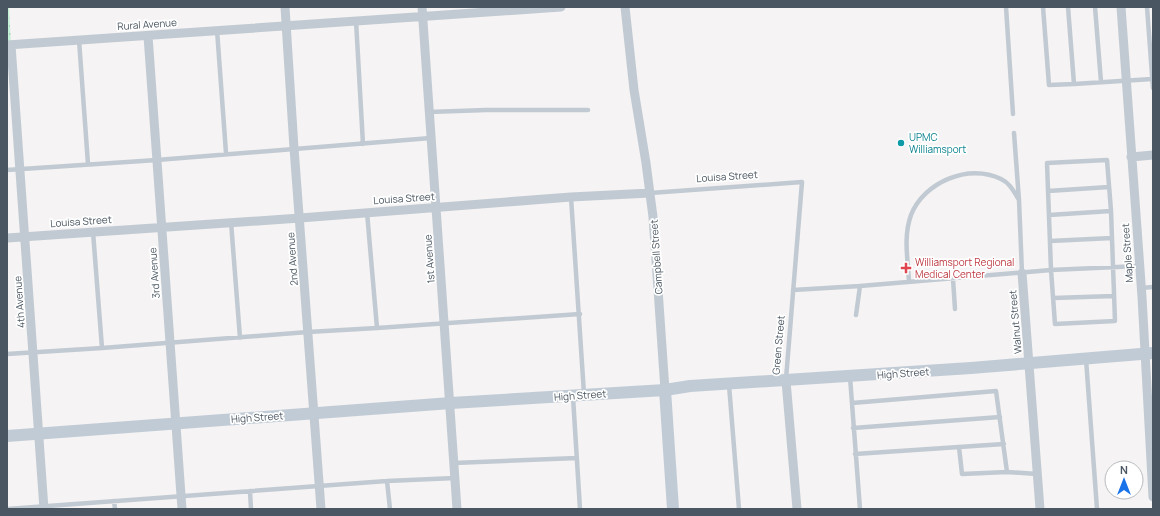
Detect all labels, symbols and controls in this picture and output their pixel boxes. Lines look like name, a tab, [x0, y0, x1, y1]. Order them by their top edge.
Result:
street label: Rural Avenue	[117, 15, 177, 33]
place label: UPMC Williamsport	[909, 130, 966, 156]
marker: UPMC Williamsport	[896, 138, 906, 148]
street label: Louisa Street	[696, 167, 758, 185]
street label: Louisa Street	[373, 189, 435, 207]
street label: Louisa Street	[50, 212, 112, 230]
street label: Campbell Street	[646, 219, 666, 295]
street label: Maple Street	[1118, 223, 1136, 283]
street label: 2nd Avenue	[283, 232, 301, 286]
street label: 1st Avenue	[420, 234, 438, 284]
street label: 3rd Avenue	[145, 247, 163, 299]
place label: Williamsport Regional Medical Center	[915, 255, 1014, 281]
marker: Williamsport Regional Medical Center	[900, 262, 912, 274]
street label: 4th Avenue	[10, 275, 28, 328]
street label: Walnut Street	[1005, 289, 1025, 355]
street label: Green Street	[768, 315, 788, 375]
street label: High Street	[876, 364, 930, 382]
street label: High Street	[553, 386, 607, 404]
street label: High Street	[230, 408, 284, 426]
north arrow	[1104, 460, 1144, 500]
text: N	[1120, 462, 1128, 477]

